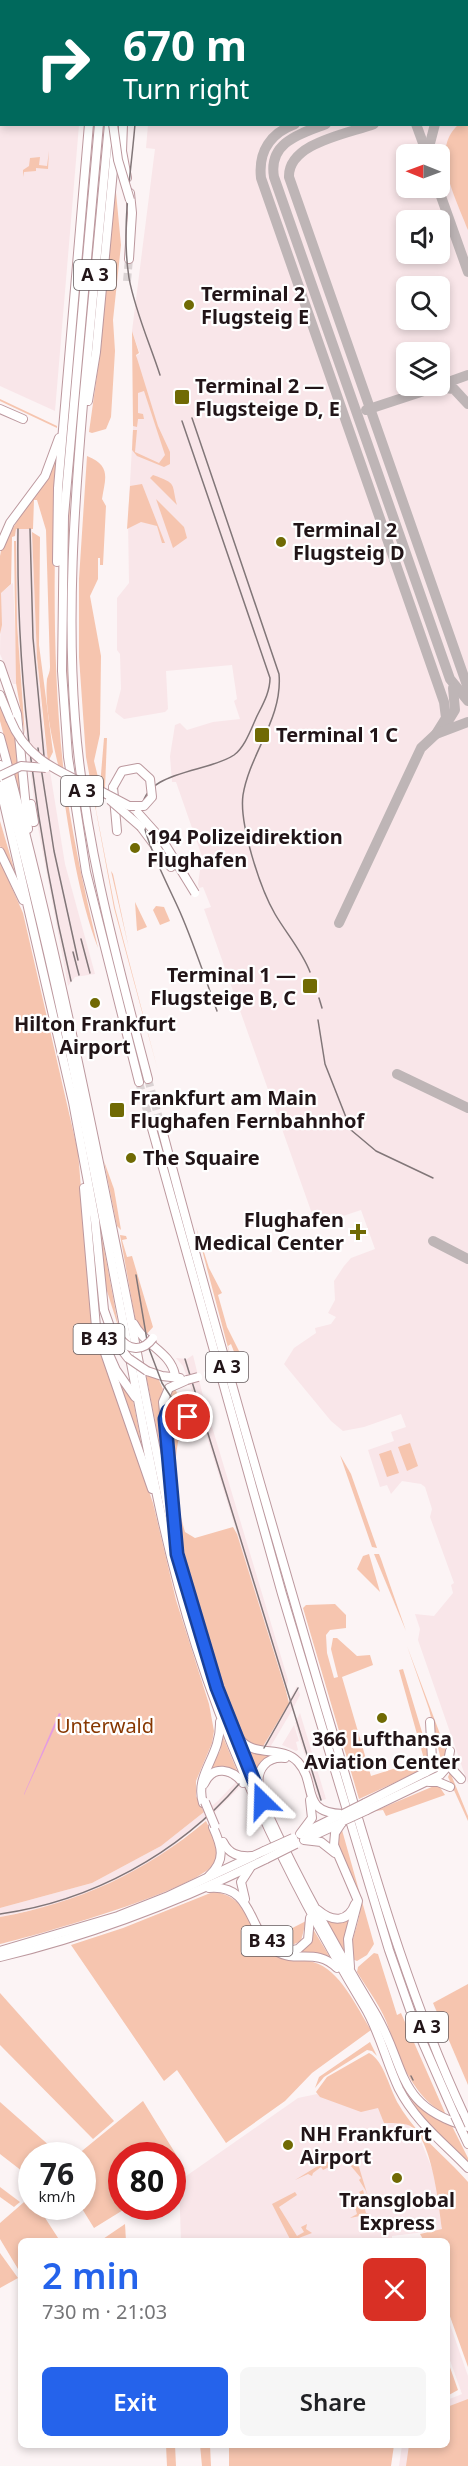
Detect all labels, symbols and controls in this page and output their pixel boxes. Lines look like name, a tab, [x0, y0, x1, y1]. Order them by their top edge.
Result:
text: 670 m	[123, 16, 247, 73]
icon: right	[24, 24, 102, 102]
text: Turn right	[123, 70, 249, 107]
north arrow	[396, 144, 450, 198]
map controls	[396, 144, 450, 396]
button: sound	[396, 210, 450, 264]
road number: A 3	[74, 260, 116, 290]
button: search	[396, 276, 450, 330]
place label: Terminal 2 Flugsteig E	[201, 280, 309, 330]
marker: Terminal 2 Flugsteig E	[182, 298, 196, 312]
button: layers	[396, 342, 450, 396]
place label: Terminal 2 — Flugsteige D, E	[195, 372, 340, 422]
marker: Terminal 2 — Flugsteige D, E	[173, 388, 191, 406]
place label: Terminal 2 Flugsteig D	[293, 516, 405, 566]
marker: Terminal 2 Flugsteig D	[274, 535, 288, 549]
place label: Terminal 1 C	[276, 721, 398, 748]
marker: Terminal 1 C	[253, 726, 271, 744]
road number: A 3	[61, 776, 103, 806]
place label: 194 Polizeidirektion Flughafen	[147, 823, 343, 873]
marker: 194 Polizeidirektion Flughafen	[128, 841, 142, 855]
place label: Terminal 1 — Flugsteige B, C	[150, 961, 296, 1011]
marker: Terminal 1 — Flugsteige B, C	[301, 977, 319, 995]
marker: Hilton Frankfurt Airport	[88, 996, 102, 1010]
place label: Hilton Frankfurt Airport	[14, 1010, 176, 1060]
place label: Frankfurt am Main Flughafen Fernbahnhof	[130, 1084, 365, 1134]
marker: Frankfurt am Main Flughafen Fernbahnhof	[108, 1101, 126, 1119]
place label: The Squaire	[143, 1144, 260, 1171]
marker: The Squaire	[124, 1151, 138, 1165]
place label: Flughafen Medical Center	[194, 1206, 344, 1256]
marker: Flughafen Medical Center	[349, 1223, 367, 1241]
road number: B 43	[74, 1324, 124, 1354]
road number: A 3	[206, 1352, 248, 1382]
pin	[162, 1391, 213, 1442]
icon: arrive	[171, 1400, 204, 1433]
marker: 366 Lufthansa Aviation Center	[375, 1711, 389, 1725]
park label: Unterwald	[56, 1712, 154, 1739]
place label: 366 Lufthansa Aviation Center	[304, 1725, 460, 1775]
position arrow	[230, 1769, 294, 1833]
road number: B 43	[242, 1926, 292, 1956]
road number: A 3	[406, 2012, 448, 2042]
place label: NH Frankfurt Airport	[300, 2120, 432, 2170]
marker: NH Frankfurt Airport	[281, 2138, 295, 2152]
speed limit sign: 80	[108, 2142, 186, 2220]
text: 76	[40, 2153, 74, 2194]
marker: Transglobal Express	[390, 2171, 404, 2185]
text: km/h	[39, 2186, 75, 2206]
place label: Transglobal Express	[339, 2186, 455, 2236]
text: 2 min	[42, 2251, 140, 2300]
button: close	[363, 2258, 426, 2321]
text: 730 m · 21:03	[42, 2298, 167, 2325]
button: Exit	[42, 2367, 228, 2436]
button: Share	[240, 2367, 426, 2436]

